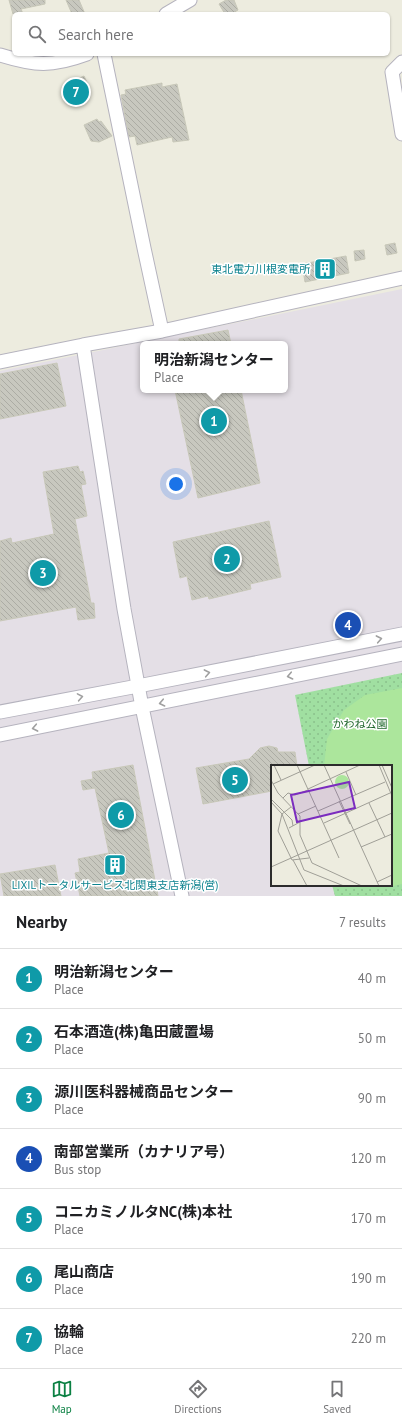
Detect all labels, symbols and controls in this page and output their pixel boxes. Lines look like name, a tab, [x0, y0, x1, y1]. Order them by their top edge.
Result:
search box	[12, 12, 390, 56]
icon: search	[26, 23, 48, 45]
text: Search here	[58, 25, 134, 44]
pin: 7	[63, 77, 89, 107]
building icon: 東北電力川根変電所	[312, 256, 338, 282]
place label: 東北電力川根変電所	[211, 262, 311, 276]
popup	[140, 341, 288, 393]
text: 明治新潟センター	[154, 350, 274, 369]
text: Place	[154, 369, 184, 386]
pin: 1	[201, 406, 227, 436]
your location	[166, 474, 186, 494]
pin: 2	[214, 544, 240, 574]
pin: 3	[30, 558, 56, 588]
pin: 4	[335, 610, 361, 640]
one-way arrow	[375, 635, 382, 643]
one-way arrow	[204, 669, 210, 677]
one-way arrow	[286, 672, 293, 680]
one-way arrow	[77, 694, 83, 702]
one-way arrow	[159, 698, 165, 706]
park label: かわね公園	[333, 717, 388, 731]
one-way arrow	[32, 724, 38, 732]
pin: 5	[222, 765, 248, 795]
inset map	[271, 765, 392, 886]
pin: 6	[108, 800, 134, 830]
building icon: LIXILトータルサービス北関東支店新潟(営)	[102, 852, 128, 878]
place label: LIXILトータルサービス北関東支店新潟(営)	[12, 878, 218, 892]
text: Nearby	[16, 911, 67, 933]
text: 7 results	[339, 914, 386, 931]
text: 明治新潟センター	[54, 962, 174, 981]
text: 1	[25, 970, 33, 987]
text: 40 m	[358, 970, 386, 987]
text: Place	[54, 981, 84, 998]
text: 石本酒造(株)亀田蔵置場	[54, 1022, 214, 1041]
text: 2	[25, 1030, 33, 1047]
text: 50 m	[358, 1030, 386, 1047]
text: Place	[54, 1041, 84, 1058]
text: 源川医科器械商品センター	[54, 1082, 234, 1101]
text: 3	[25, 1090, 33, 1107]
text: 90 m	[358, 1090, 386, 1107]
text: Place	[54, 1101, 84, 1118]
text: 南部営業所（カナリア号）	[54, 1142, 234, 1161]
text: 4	[25, 1150, 33, 1167]
text: 120 m	[351, 1150, 386, 1167]
text: Bus stop	[54, 1161, 101, 1178]
text: コニカミノルタNC(株)本社	[54, 1202, 232, 1221]
text: 5	[25, 1210, 33, 1227]
text: 170 m	[351, 1210, 386, 1227]
text: Place	[54, 1221, 84, 1238]
text: 尾山商店	[54, 1262, 114, 1281]
text: 6	[25, 1270, 33, 1287]
text: 190 m	[351, 1270, 386, 1287]
text: Place	[54, 1281, 84, 1298]
text: 協輪	[54, 1322, 84, 1341]
text: 7	[25, 1330, 33, 1347]
text: 220 m	[351, 1330, 386, 1347]
text: Place	[54, 1341, 84, 1358]
tab: Map	[51, 1378, 73, 1416]
tab: Directions	[174, 1378, 222, 1416]
tab: Saved	[323, 1378, 351, 1416]

